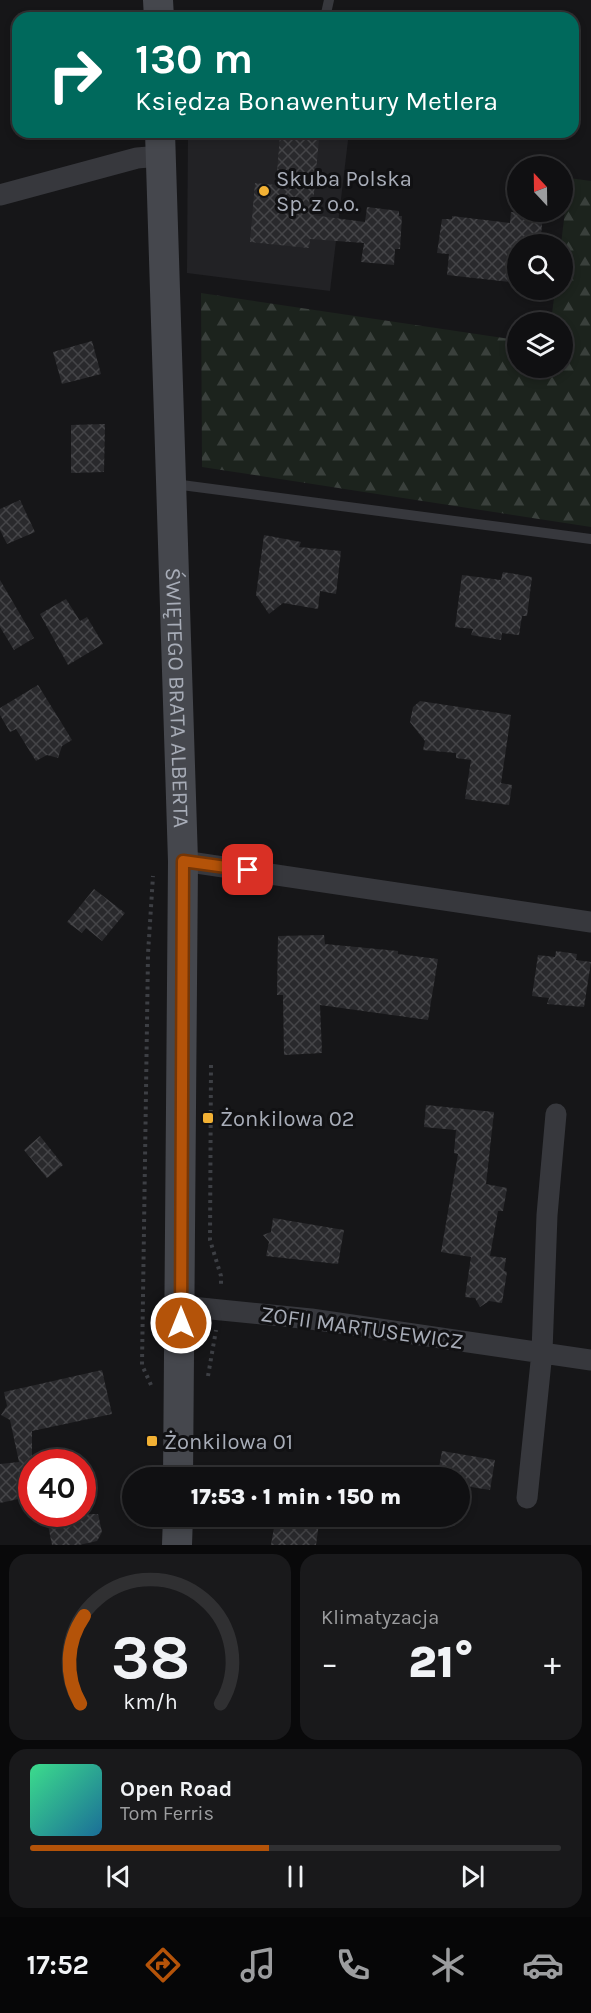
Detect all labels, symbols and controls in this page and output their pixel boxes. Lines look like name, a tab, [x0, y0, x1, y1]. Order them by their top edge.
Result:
text: 130 m	[135, 34, 253, 84]
icon: right	[36, 36, 114, 114]
text: Księdza Bonawentury Metlera	[135, 85, 498, 117]
north arrow	[507, 156, 573, 222]
map controls	[507, 156, 573, 378]
place label: Skuba Polska Sp. z o.o.	[276, 166, 412, 217]
marker: Skuba Polska Sp. z o.o.	[257, 184, 271, 198]
button: search	[507, 234, 573, 300]
button: layers	[507, 312, 573, 378]
street label: ŚWIĘTEGO BRATA ALBERTA	[160, 567, 194, 829]
pin	[222, 844, 273, 895]
icon: arrive	[231, 853, 264, 886]
place label: Żonkilowa 02	[220, 1106, 355, 1132]
marker: Żonkilowa 02	[201, 1111, 215, 1125]
position arrow	[149, 1291, 213, 1355]
street label: ZOFII MARTUSEWICZ	[259, 1301, 465, 1355]
place label: Żonkilowa 01	[164, 1429, 293, 1455]
marker: Żonkilowa 01	[145, 1434, 159, 1448]
speed limit sign: 40	[18, 1449, 96, 1527]
text: 17:53 · 1 min · 150 m	[191, 1484, 401, 1510]
text: Klimatyzacja	[321, 1606, 439, 1629]
text: 38	[110, 1621, 190, 1694]
text: 21°	[408, 1636, 474, 1688]
text: −	[321, 1644, 338, 1682]
text: +	[544, 1644, 561, 1682]
text: km/h	[123, 1689, 177, 1714]
text: Open Road	[120, 1776, 232, 1802]
text: Tom Ferris	[120, 1802, 214, 1825]
icon: previous	[102, 1860, 135, 1893]
icon: pause	[279, 1860, 312, 1893]
icon: next	[456, 1860, 489, 1893]
icon: directions	[142, 1944, 184, 1986]
icon: music	[237, 1944, 279, 1986]
icon: phone	[332, 1944, 374, 1986]
icon: climate	[427, 1944, 469, 1986]
icon: car	[522, 1944, 564, 1986]
text: 17:52	[27, 1949, 89, 1981]

